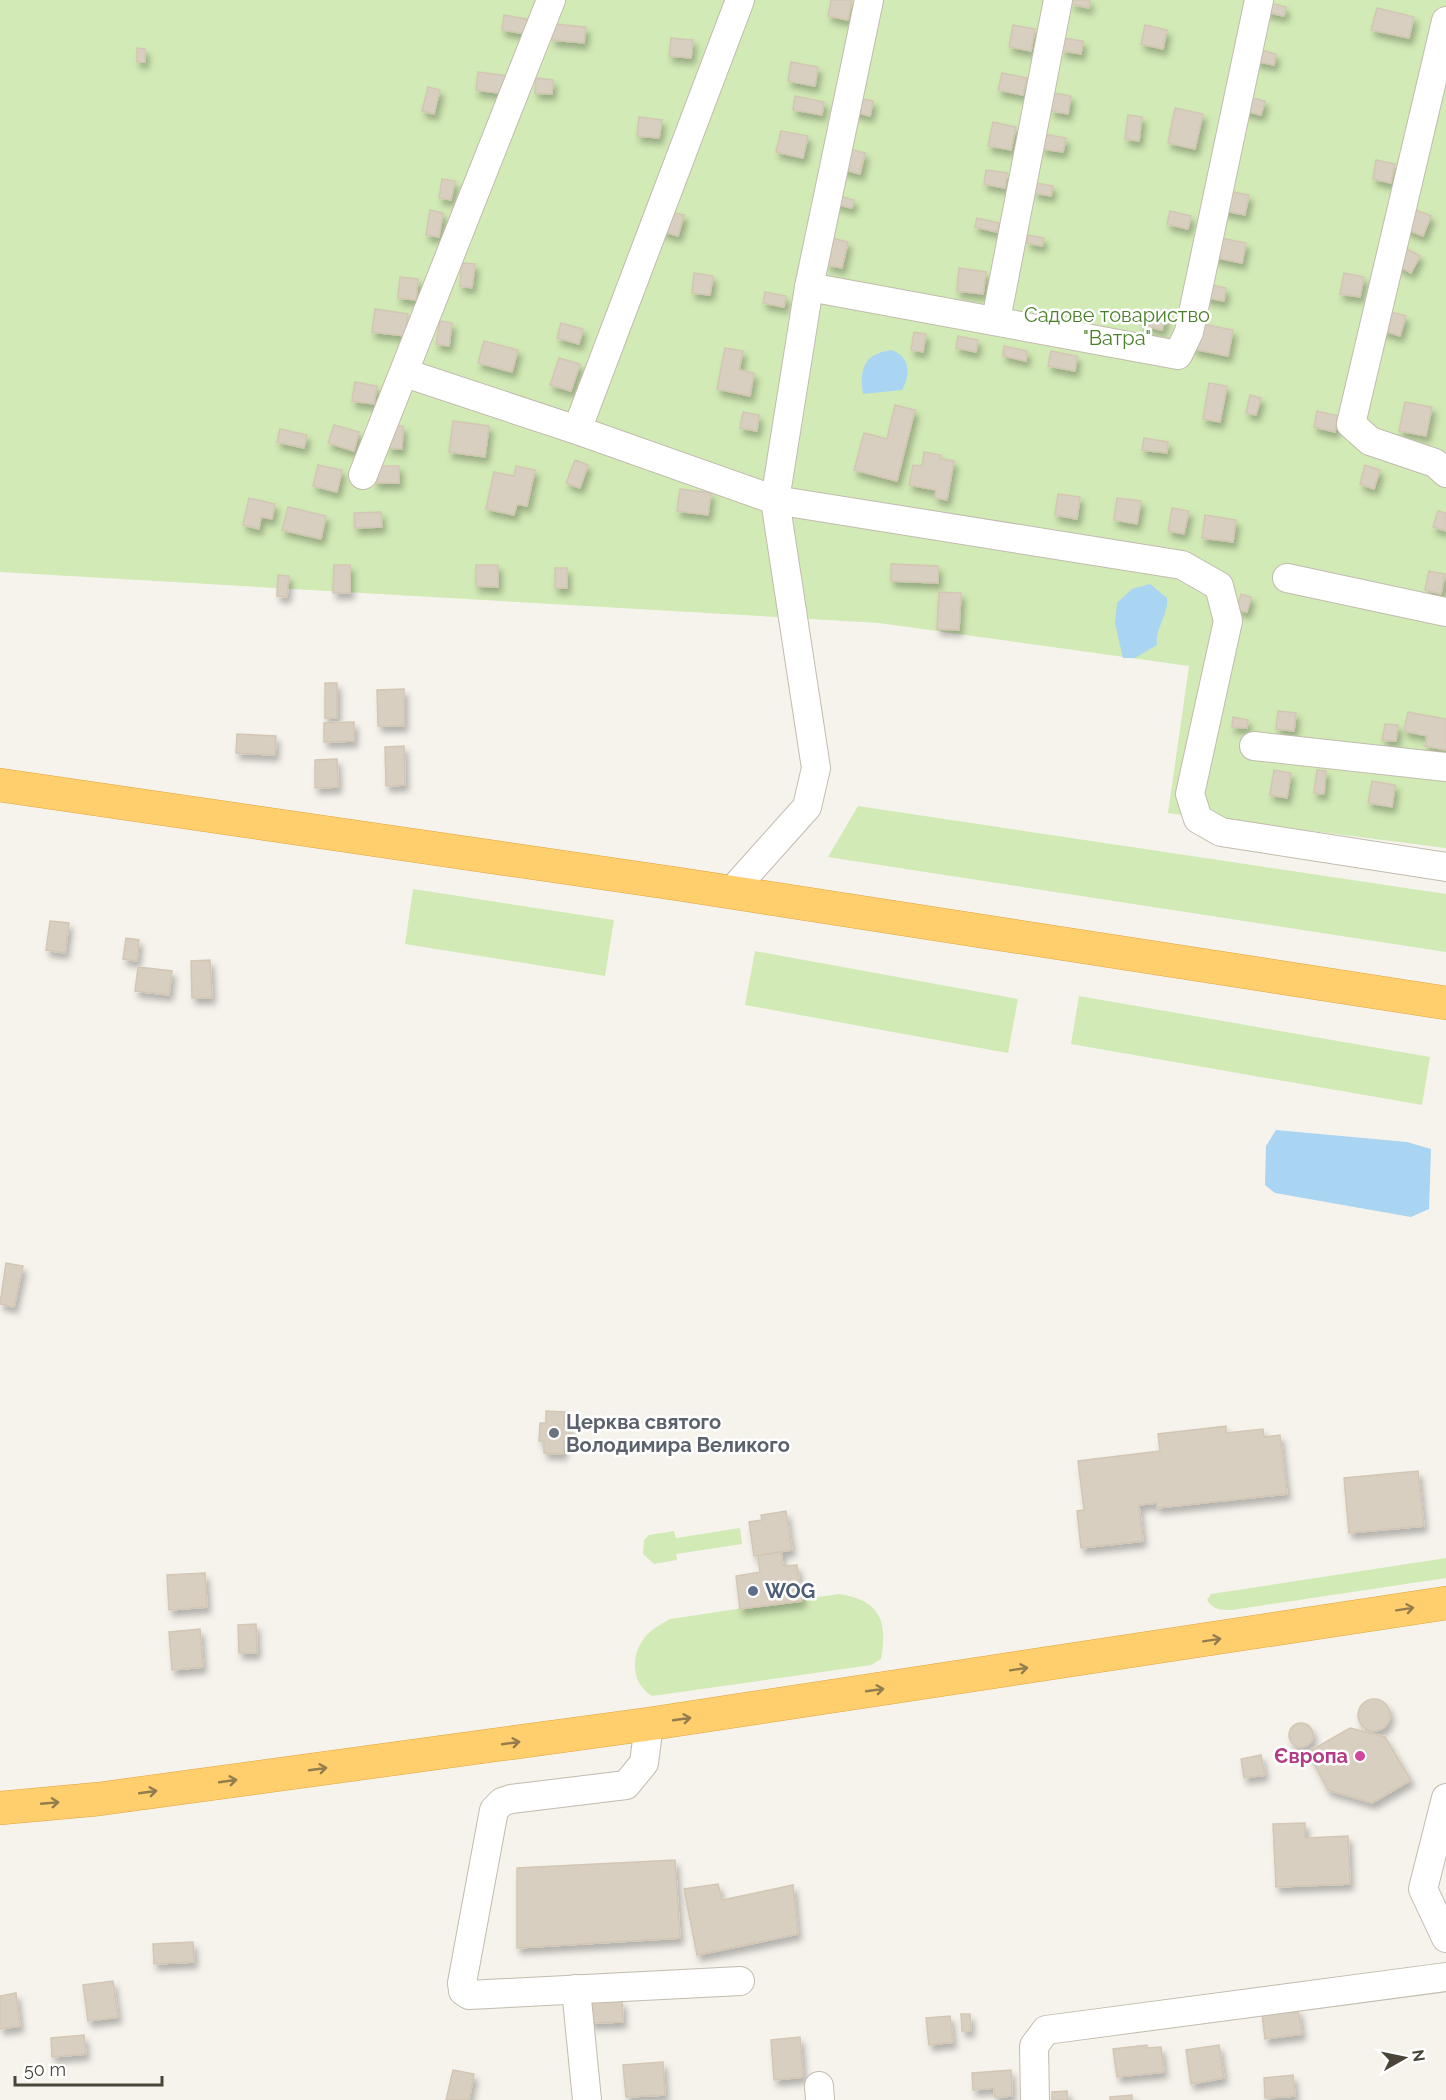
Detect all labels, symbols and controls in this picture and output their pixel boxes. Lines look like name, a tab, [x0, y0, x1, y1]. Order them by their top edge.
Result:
park label: Садове товариство "Ватра"	[1024, 303, 1210, 350]
place label: Церква святого Володимира Великого	[566, 1410, 790, 1457]
marker: Церква святого Володимира Великого	[547, 1426, 561, 1440]
place label: WOG	[765, 1579, 815, 1603]
marker: WOG	[746, 1584, 760, 1598]
one-way arrow	[1394, 1604, 1414, 1615]
one-way arrow	[1202, 1634, 1222, 1645]
one-way arrow	[1009, 1663, 1029, 1674]
one-way arrow	[864, 1685, 884, 1696]
one-way arrow	[671, 1713, 691, 1724]
one-way arrow	[501, 1737, 521, 1748]
place label: Європа	[1274, 1744, 1348, 1768]
marker: Європа	[1353, 1749, 1367, 1763]
one-way arrow	[308, 1763, 328, 1774]
one-way arrow	[218, 1776, 238, 1787]
one-way arrow	[138, 1787, 157, 1798]
one-way arrow	[39, 1797, 59, 1808]
north arrow	[1374, 2028, 1434, 2088]
text: N	[1408, 2048, 1429, 2063]
scale bar	[15, 2049, 162, 2087]
text: 50 m	[24, 2059, 66, 2080]

